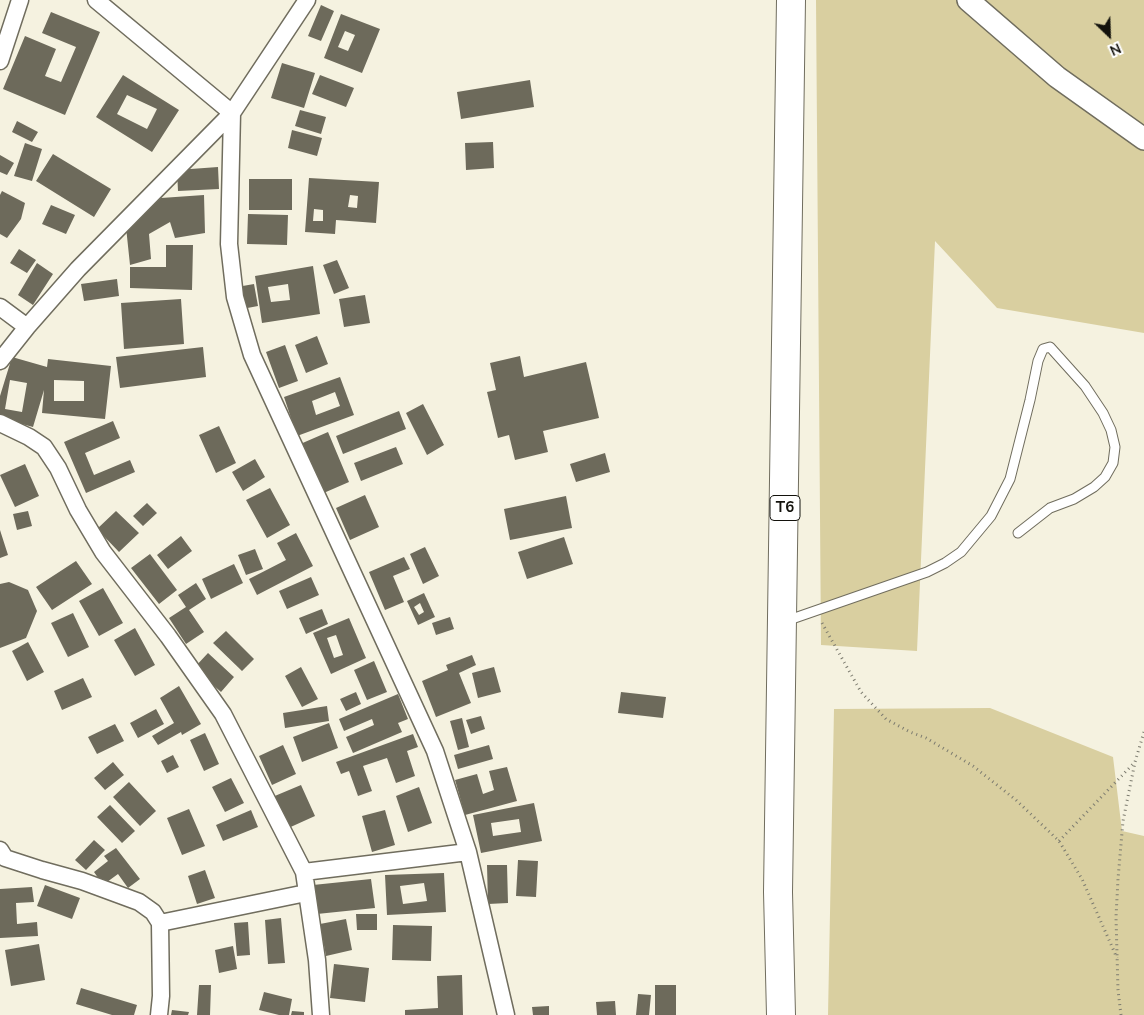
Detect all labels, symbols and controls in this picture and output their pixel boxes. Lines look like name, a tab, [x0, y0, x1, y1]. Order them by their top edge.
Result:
north arrow	[1084, 10, 1134, 60]
text: N	[1107, 38, 1124, 60]
road number: T6	[770, 496, 800, 520]

